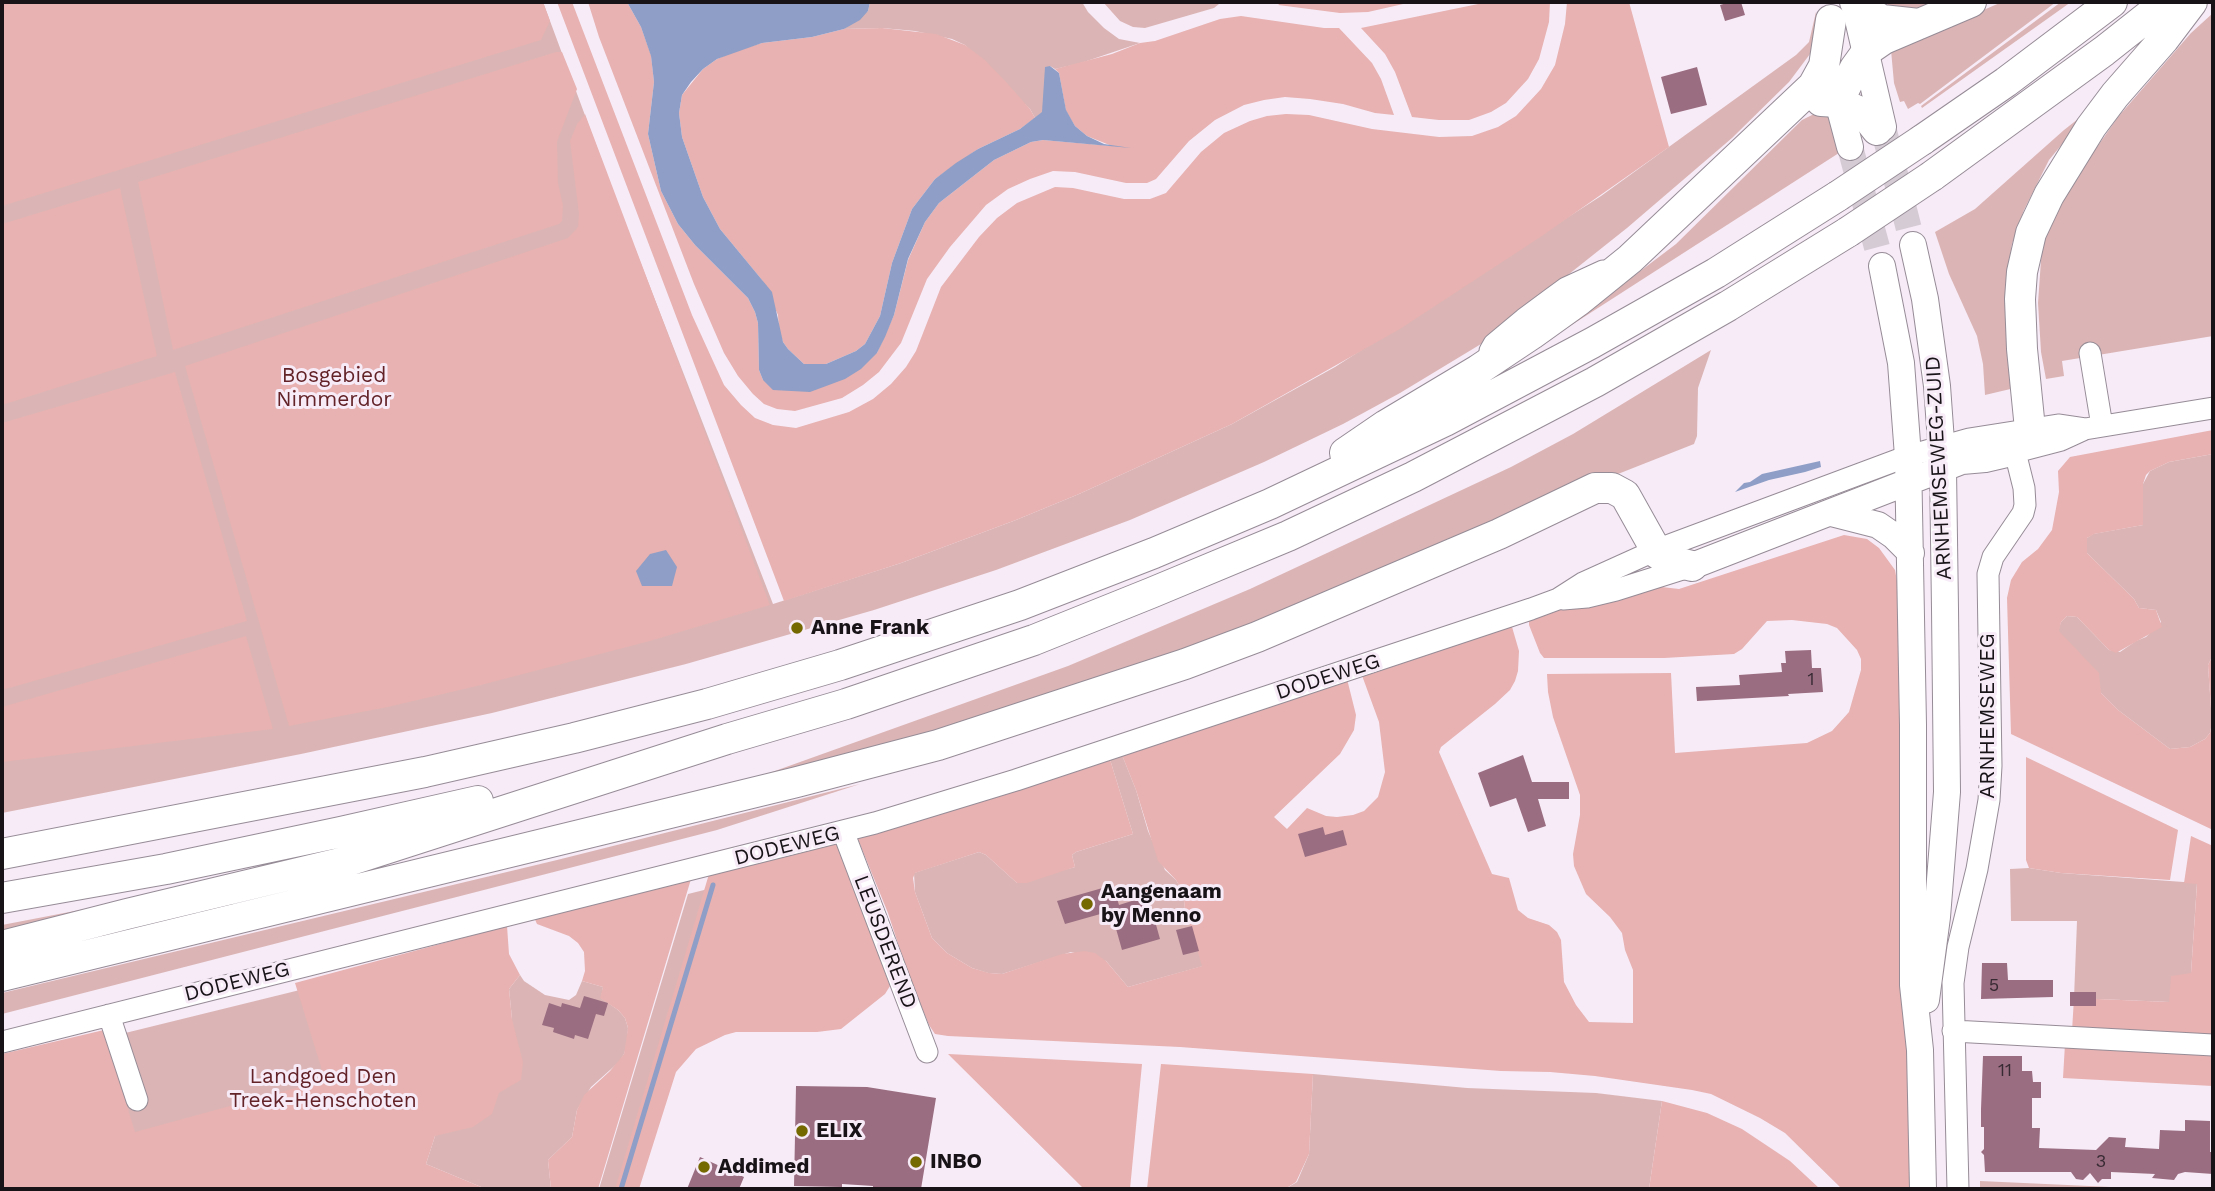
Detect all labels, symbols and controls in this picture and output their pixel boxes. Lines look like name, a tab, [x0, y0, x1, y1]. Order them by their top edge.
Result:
street label: ARNHEMSEWEG-ZUID	[1921, 355, 1957, 581]
park label: Bosgebied Nimmerdor	[276, 363, 392, 413]
place label: Anne Frank	[811, 615, 929, 641]
marker: Anne Frank	[789, 620, 805, 636]
street label: ARNHEMSEWEG	[1975, 633, 2001, 799]
street label: DODEWEG	[1273, 648, 1383, 706]
house number: 1	[1807, 669, 1815, 691]
street label: DODEWEG	[732, 821, 842, 871]
street label: LEUSDEREND	[848, 872, 922, 1012]
place label: Aangenaam by Menno	[1101, 879, 1222, 929]
marker: Aangenaam by Menno	[1079, 896, 1095, 912]
street label: DODEWEG	[182, 957, 292, 1007]
house number: 5	[1989, 975, 1999, 997]
house number: 11	[1998, 1060, 2012, 1082]
park label: Landgoed Den Treek-Henschoten	[229, 1064, 417, 1114]
place label: ELIX	[816, 1118, 862, 1144]
marker: ELIX	[794, 1123, 810, 1139]
place label: INBO	[930, 1149, 982, 1175]
house number: 3	[2096, 1151, 2106, 1173]
place label: Addimed	[718, 1154, 809, 1180]
marker: INBO	[908, 1154, 924, 1170]
marker: Addimed	[696, 1159, 712, 1175]

